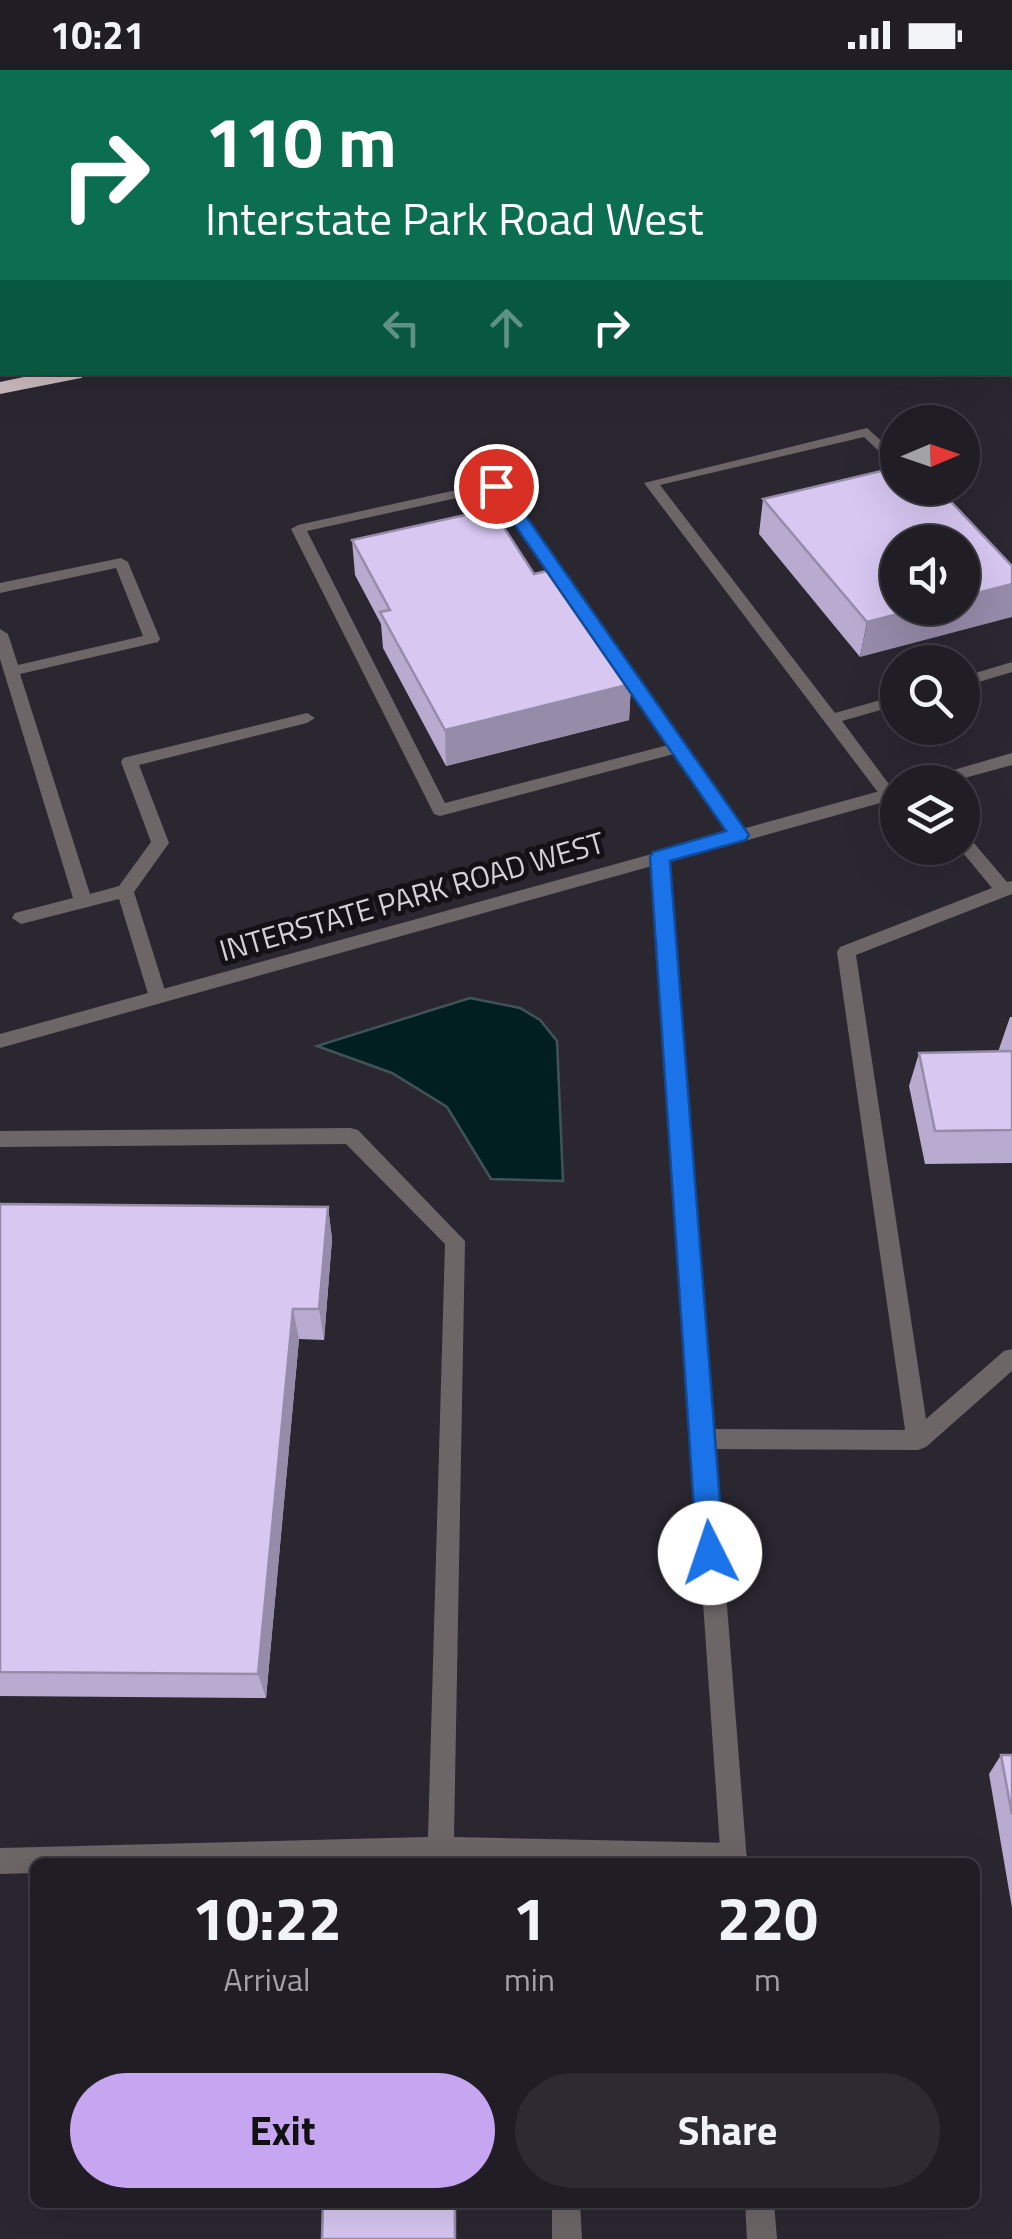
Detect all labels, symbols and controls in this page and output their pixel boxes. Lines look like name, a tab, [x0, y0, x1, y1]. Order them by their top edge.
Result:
text: 10:21	[50, 6, 145, 64]
text: 110 m	[205, 88, 397, 194]
icon: right	[40, 110, 170, 240]
text: Interstate Park Road West	[205, 184, 704, 252]
icon: left	[374, 300, 429, 355]
icon: ahead	[479, 300, 534, 355]
icon: right	[584, 300, 639, 355]
north arrow	[880, 405, 980, 505]
map controls	[880, 405, 980, 865]
pin	[454, 444, 539, 529]
icon: arrive	[469, 459, 524, 514]
button: sound	[880, 525, 980, 625]
button: search	[880, 645, 980, 745]
button: layers	[880, 765, 980, 865]
street label: INTERSTATE PARK ROAD WEST	[214, 819, 610, 973]
position arrow	[658, 1501, 762, 1605]
text: 10:22	[192, 1872, 342, 1963]
text: 1	[513, 1872, 546, 1963]
text: 220	[717, 1872, 818, 1963]
text: Arrival	[224, 1955, 310, 2003]
text: min	[504, 1955, 555, 2003]
text: m	[754, 1955, 781, 2003]
button: Exit	[70, 2073, 495, 2188]
button: Share	[515, 2073, 940, 2188]

